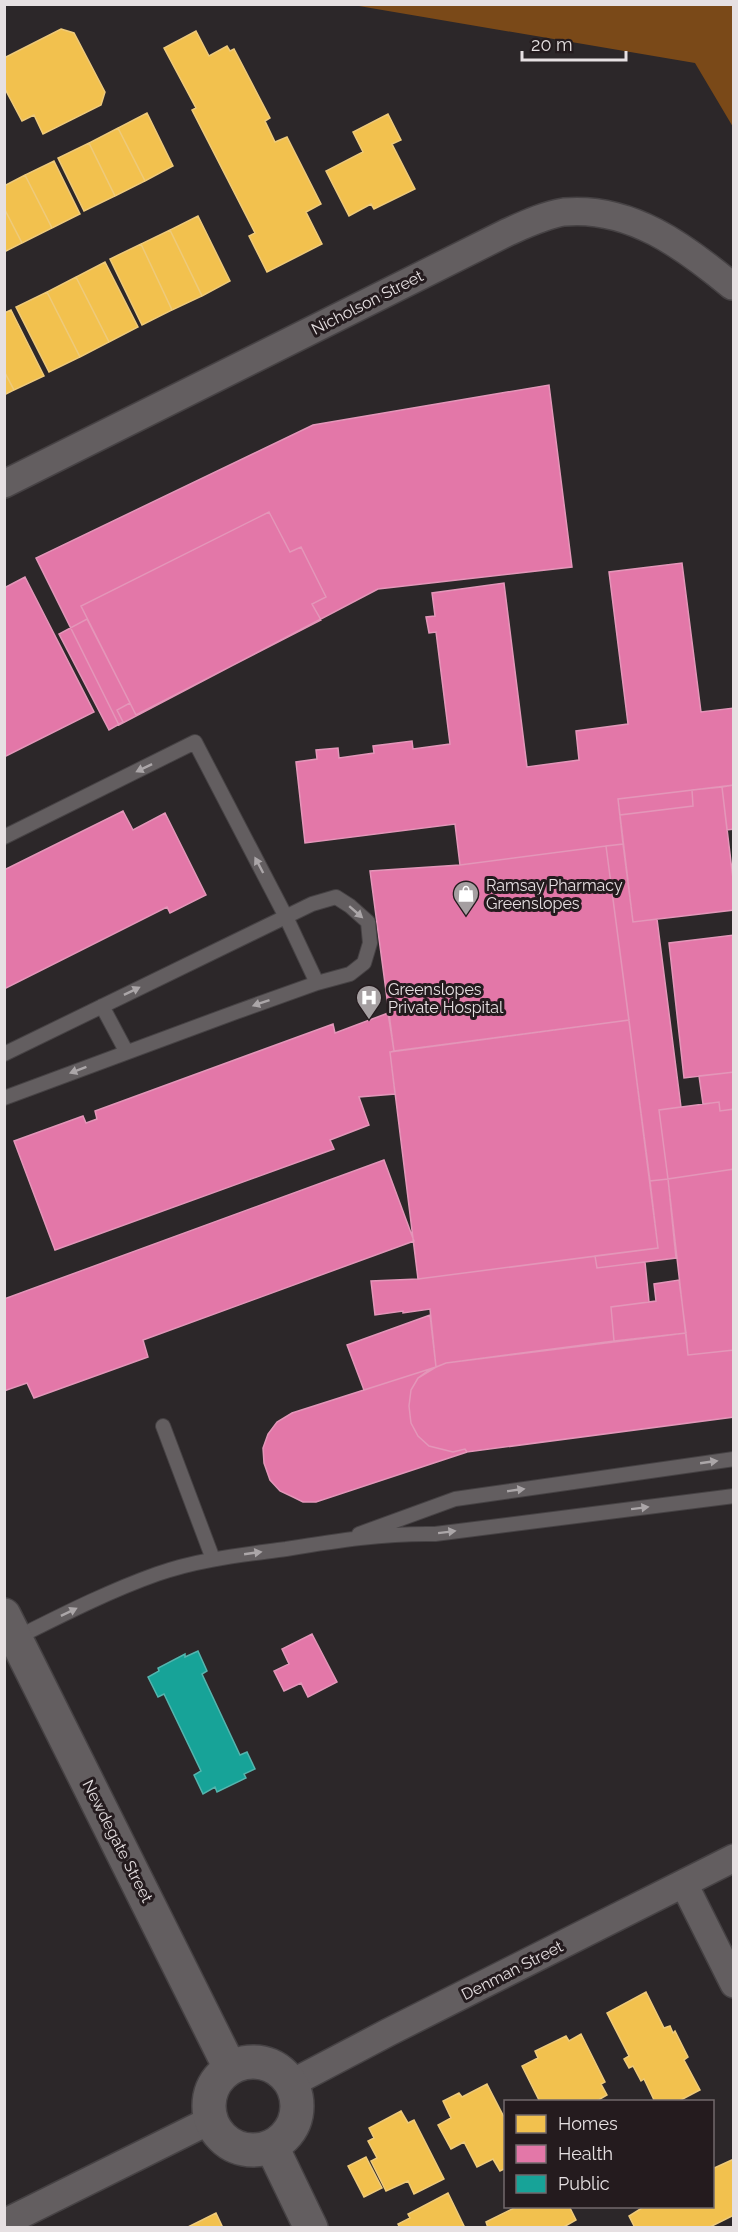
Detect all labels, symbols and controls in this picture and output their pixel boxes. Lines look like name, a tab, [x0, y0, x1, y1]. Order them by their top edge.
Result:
scale bar	[522, 24, 626, 62]
text: 20 m	[531, 34, 573, 55]
street label: Nicholson Street	[308, 266, 427, 339]
one-way arrow	[136, 763, 153, 772]
one-way arrow	[254, 856, 264, 873]
place label: Ramsay Pharmacy Greenslopes	[486, 876, 623, 913]
shop icon: Ramsay Pharmacy Greenslopes	[451, 879, 481, 917]
one-way arrow	[348, 905, 363, 918]
place label: Greenslopes Private Hospital	[388, 980, 504, 1017]
hospital icon: Greenslopes Private Hospital	[354, 983, 384, 1021]
one-way arrow	[124, 987, 141, 996]
one-way arrow	[252, 998, 270, 1008]
one-way arrow	[69, 1065, 87, 1075]
one-way arrow	[700, 1458, 719, 1467]
one-way arrow	[507, 1486, 526, 1495]
one-way arrow	[631, 1503, 650, 1513]
one-way arrow	[437, 1528, 456, 1537]
one-way arrow	[244, 1548, 263, 1558]
one-way arrow	[60, 1608, 77, 1617]
street label: Newdegate Street	[78, 1777, 157, 1906]
street label: Denman Street	[458, 1936, 567, 2004]
legend	[504, 2100, 714, 2208]
text: Homes	[558, 2113, 618, 2134]
text: Health	[558, 2143, 613, 2164]
text: Public	[558, 2173, 610, 2194]

